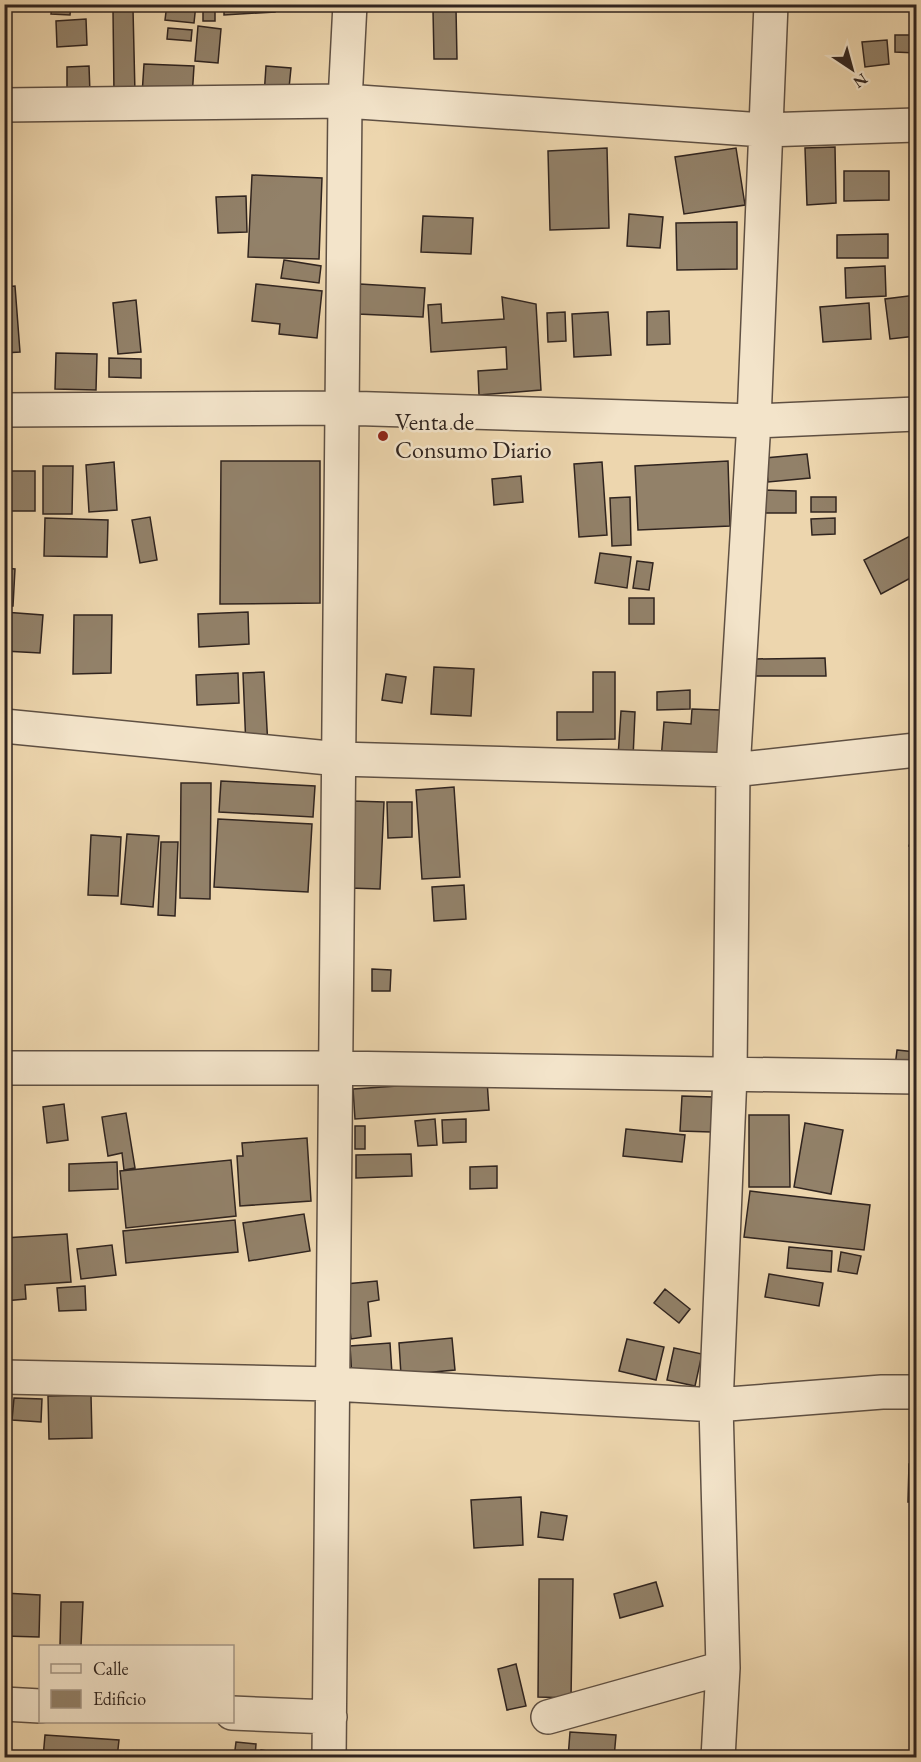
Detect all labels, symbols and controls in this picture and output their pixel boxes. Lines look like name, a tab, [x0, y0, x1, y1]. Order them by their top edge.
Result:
north arrow	[822, 39, 882, 99]
text: N	[849, 68, 872, 93]
place label: Venta de Consumo Diario	[395, 406, 552, 465]
marker: Venta de Consumo Diario	[376, 429, 390, 443]
legend	[39, 1645, 234, 1723]
text: Calle	[93, 1657, 129, 1680]
text: Edificio	[93, 1687, 146, 1710]

